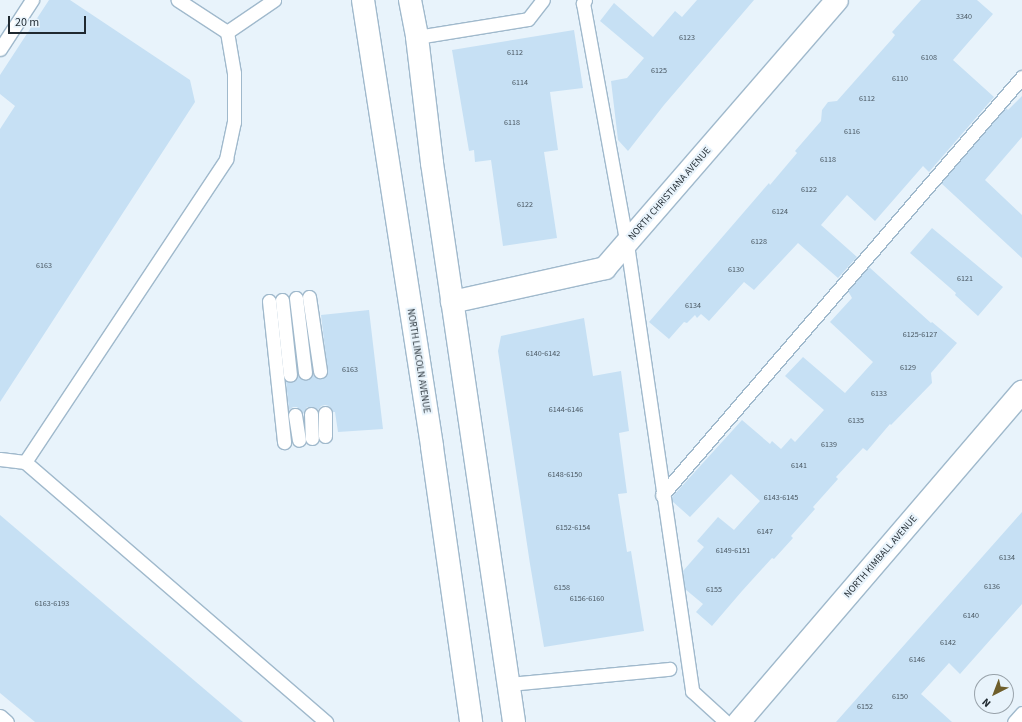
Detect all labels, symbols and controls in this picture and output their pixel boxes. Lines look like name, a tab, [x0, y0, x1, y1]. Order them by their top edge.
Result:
scale bar	[10, 8, 88, 34]
house number: 3340	[956, 12, 972, 22]
text: 20 m	[15, 14, 39, 31]
house number: 6123	[679, 33, 695, 43]
house number: 6112	[507, 48, 523, 58]
house number: 6108	[921, 53, 937, 63]
house number: 6125	[651, 66, 667, 76]
house number: 6110	[892, 74, 908, 84]
house number: 6114	[512, 78, 528, 88]
house number: 6112	[859, 94, 875, 104]
house number: 6118	[504, 118, 520, 128]
house number: 6116	[844, 127, 860, 137]
street label: NORTH CHRISTIANA AVENUE	[626, 145, 714, 243]
house number: 6118	[820, 155, 836, 165]
house number: 6122	[801, 185, 817, 195]
house number: 6122	[517, 200, 533, 210]
house number: 6124	[772, 207, 788, 217]
house number: 6128	[751, 237, 767, 247]
house number: 6163	[36, 261, 52, 271]
house number: 6130	[728, 265, 744, 275]
house number: 6121	[957, 274, 973, 284]
house number: 6134	[685, 301, 701, 311]
street label: NORTH LINCOLN AVENUE	[404, 308, 432, 414]
house number: 6125-6127	[903, 330, 937, 340]
house number: 6140-6142	[526, 349, 560, 359]
house number: 6129	[900, 363, 916, 373]
house number: 6163	[342, 365, 358, 375]
house number: 6133	[871, 389, 887, 399]
house number: 6144-6146	[549, 405, 583, 415]
house number: 6135	[848, 416, 864, 426]
house number: 6139	[821, 440, 837, 450]
house number: 6141	[791, 461, 807, 471]
house number: 6148-6150	[548, 470, 582, 480]
house number: 6143-6145	[764, 493, 798, 503]
street label: NORTH KIMBALL AVENUE	[842, 513, 920, 601]
house number: 6152-6154	[556, 523, 590, 533]
house number: 6147	[757, 527, 773, 537]
house number: 6149-6151	[716, 546, 750, 556]
house number: 6134	[999, 553, 1015, 563]
house number: 6136	[984, 582, 1000, 592]
house number: 6158	[554, 583, 570, 593]
house number: 6155	[706, 585, 722, 595]
house number: 6156-6160	[570, 594, 604, 604]
house number: 6163-6193	[35, 599, 69, 609]
house number: 6140	[963, 611, 979, 621]
house number: 6142	[940, 638, 956, 648]
house number: 6146	[909, 655, 925, 665]
north arrow	[974, 674, 1014, 714]
house number: 6150	[892, 692, 908, 702]
text: N	[979, 695, 994, 711]
house number: 6152	[857, 702, 873, 712]

